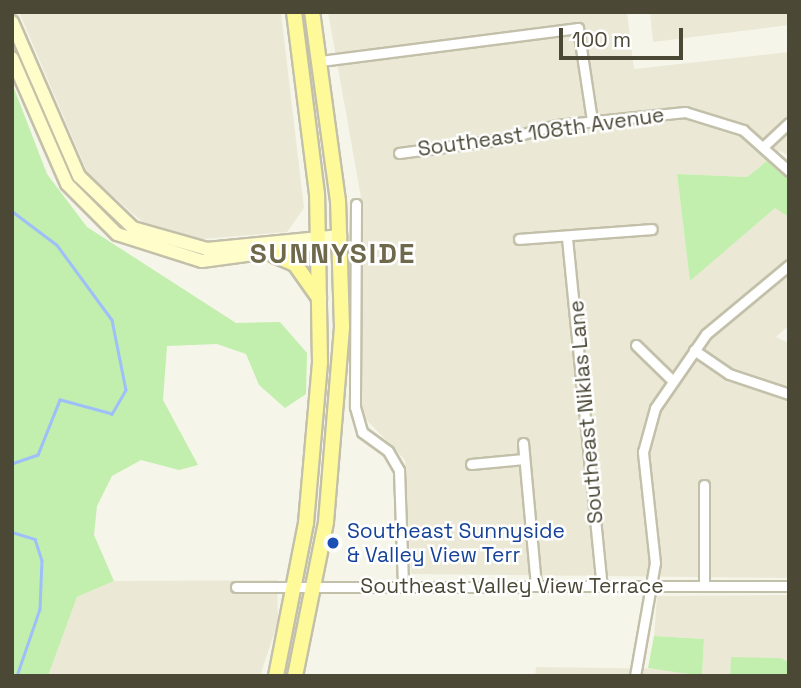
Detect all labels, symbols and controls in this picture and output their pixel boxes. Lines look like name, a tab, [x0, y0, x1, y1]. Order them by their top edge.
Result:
scale bar	[563, 14, 687, 58]
text: 100 m	[572, 26, 631, 53]
street label: Southeast 108th Avenue	[416, 102, 666, 162]
district label: SUNNYSIDE	[251, 236, 415, 270]
street label: Southeast Niklas Lane	[564, 299, 608, 525]
place label: Southeast Sunnyside & Valley View Terr	[347, 518, 565, 568]
marker: Southeast Sunnyside & Valley View Terr	[325, 535, 341, 551]
street label: Southeast Valley View Terrace	[360, 573, 664, 599]

